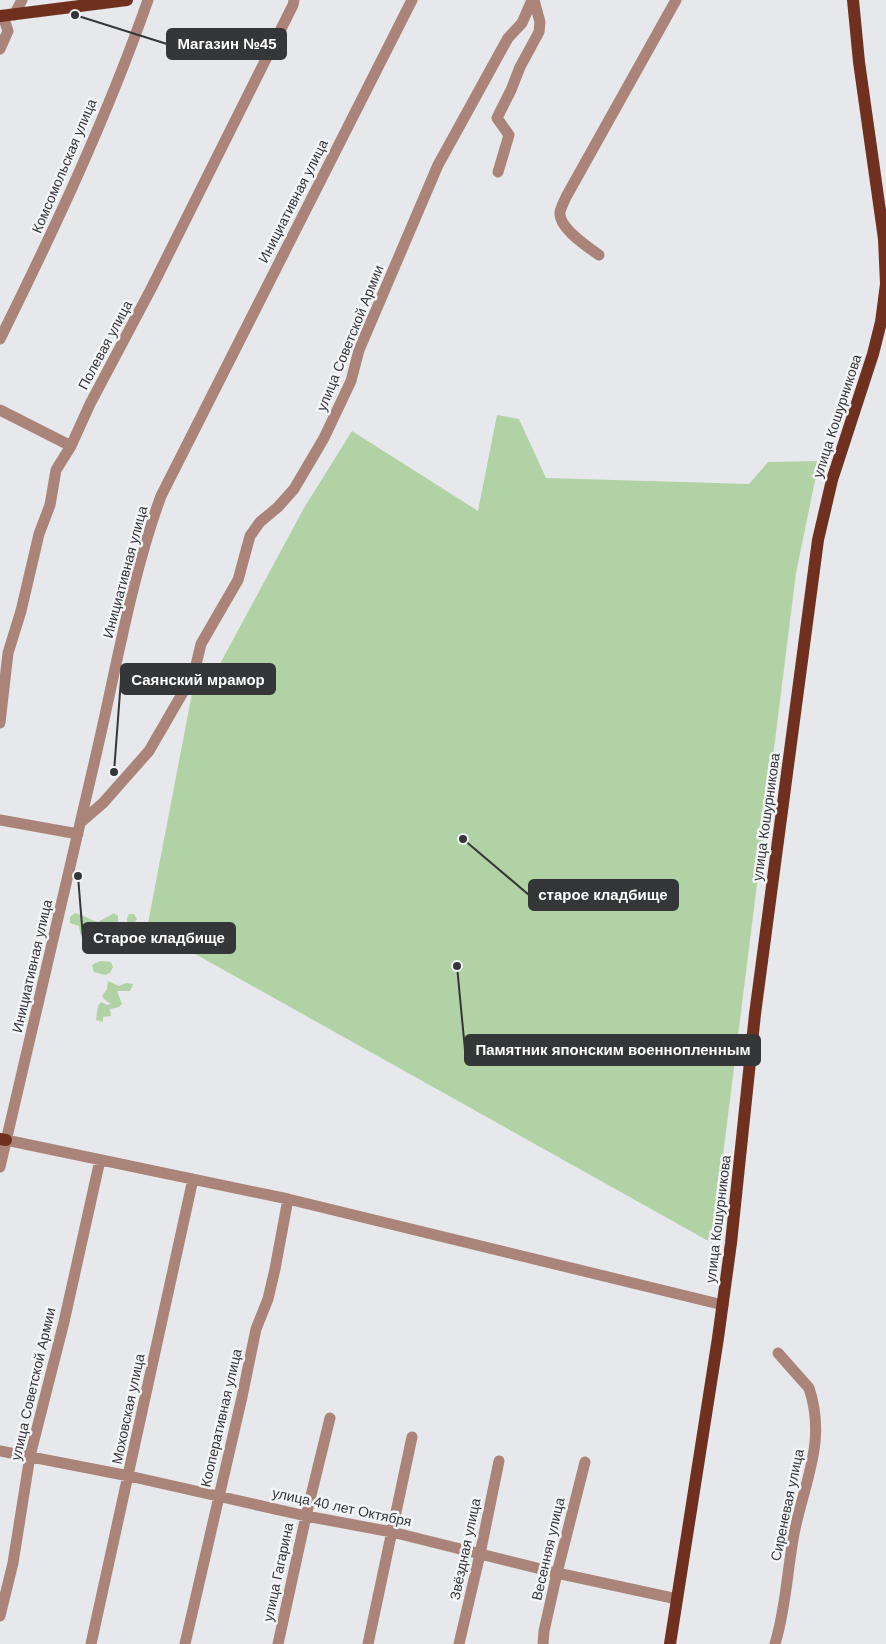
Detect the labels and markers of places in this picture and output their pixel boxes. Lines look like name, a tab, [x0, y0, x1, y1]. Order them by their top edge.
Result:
callout: Магазин №45	[167, 29, 286, 59]
callout: Саянский мрамор	[121, 664, 275, 694]
callout: старое кладбище	[529, 880, 678, 910]
callout: Старое кладбище	[83, 923, 235, 953]
callout: Памятник японским военнопленным	[465, 1035, 760, 1065]

